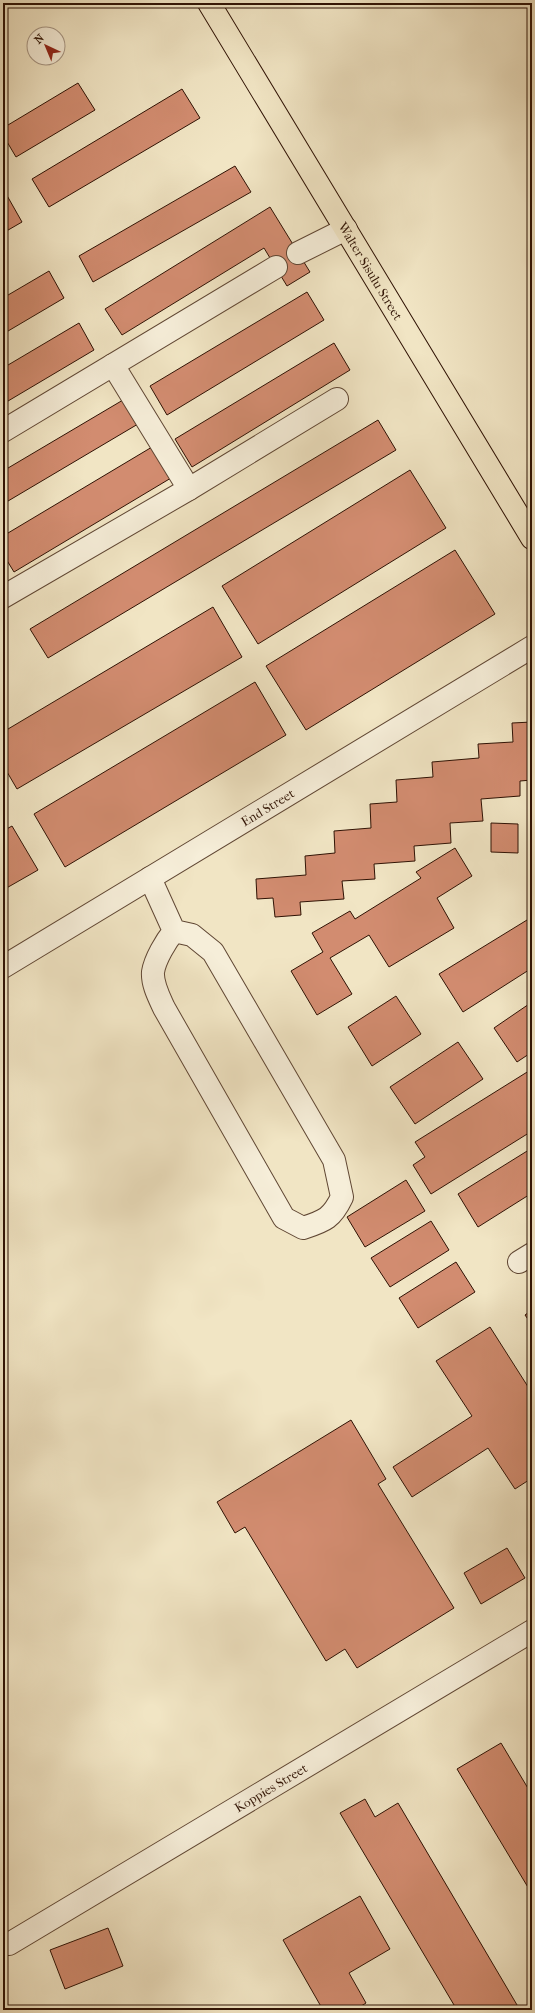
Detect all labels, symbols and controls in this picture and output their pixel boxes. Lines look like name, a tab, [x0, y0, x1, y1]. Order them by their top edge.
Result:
north arrow	[26, 26, 66, 66]
text: N	[32, 31, 47, 47]
street label: Walter Sisulu Street	[335, 219, 406, 323]
street label: End Street	[238, 785, 297, 829]
street label: Koppies Street	[232, 1760, 310, 1815]

